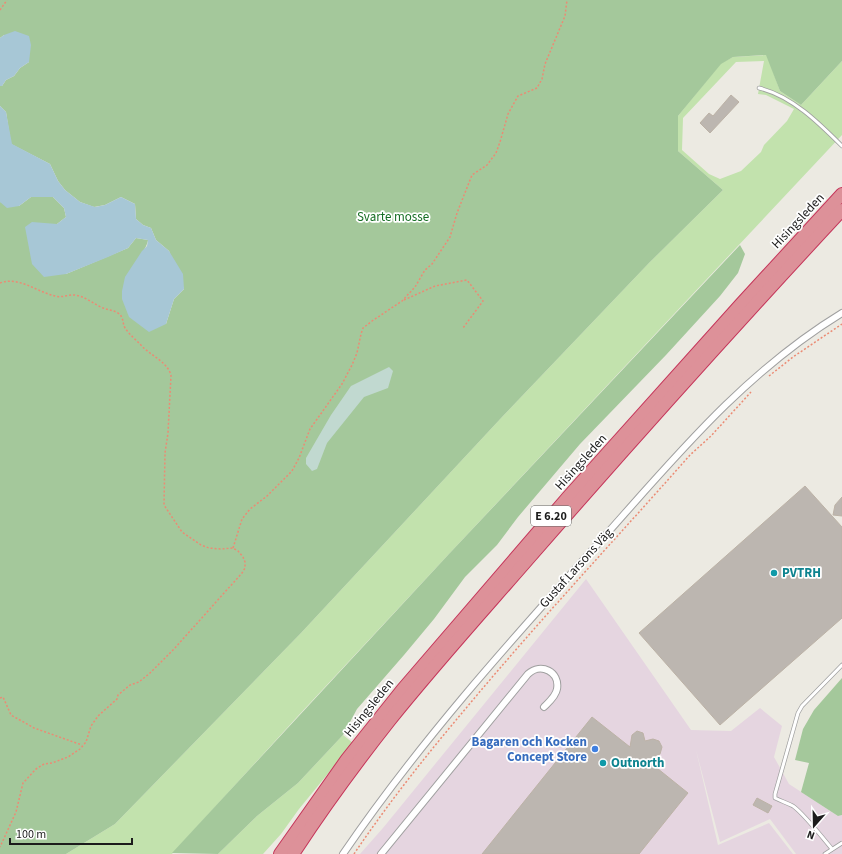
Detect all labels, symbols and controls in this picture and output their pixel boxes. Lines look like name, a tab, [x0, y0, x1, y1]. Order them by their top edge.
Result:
street label: Hisingsleden	[768, 189, 828, 253]
park label: Svarte mosse	[357, 208, 429, 226]
street label: Hisingsleden	[551, 430, 611, 494]
road number: E 6.20	[531, 506, 571, 526]
street label: Gustaf Larsons Väg	[535, 524, 617, 612]
place label: PVTRH	[782, 564, 821, 582]
marker: PVTRH	[769, 568, 779, 578]
street label: Hisingsleden	[340, 675, 398, 741]
place label: Bagaren och Kocken Concept Store	[472, 733, 587, 766]
marker: Bagaren och Kocken Concept Store	[590, 744, 600, 754]
place label: Outnorth	[611, 754, 664, 772]
marker: Outnorth	[598, 758, 608, 768]
north arrow	[794, 806, 834, 846]
scale bar	[10, 820, 132, 846]
text: 100 m	[16, 826, 46, 843]
text: N	[805, 827, 817, 843]

